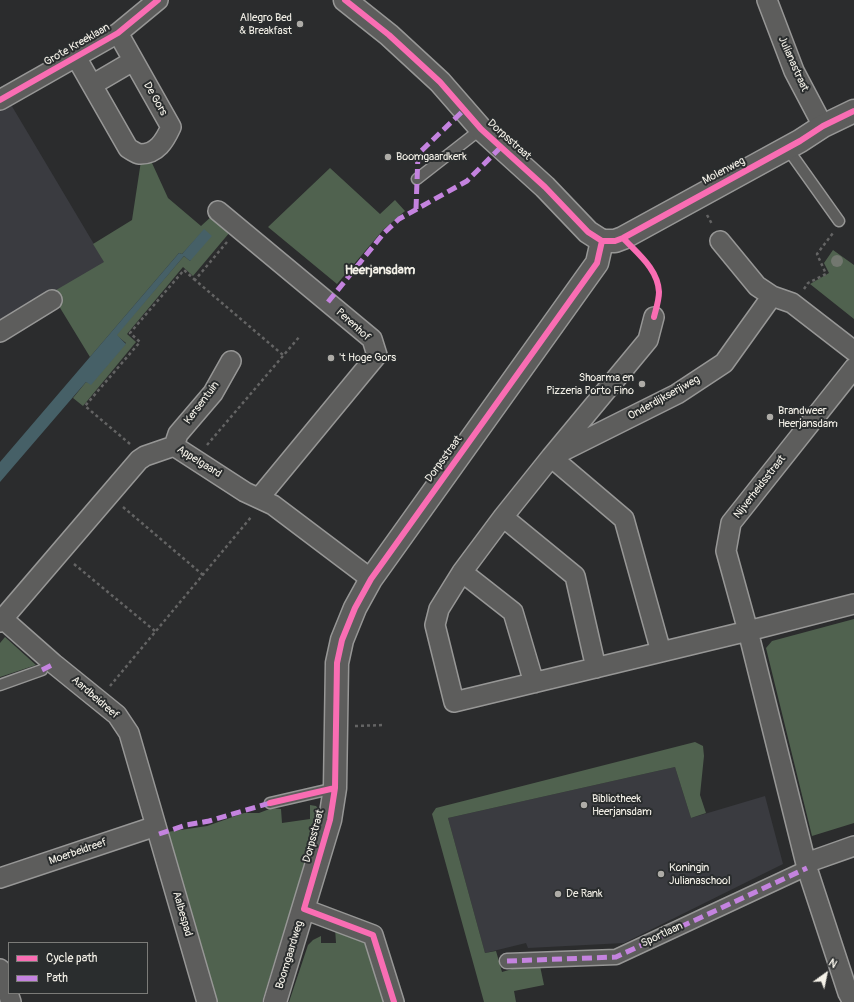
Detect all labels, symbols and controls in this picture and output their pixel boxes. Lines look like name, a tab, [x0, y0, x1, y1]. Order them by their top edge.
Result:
place label: Allegro Bed & Breakfast	[239, 11, 292, 37]
marker: Allegro Bed & Breakfast	[295, 19, 305, 29]
street label: Grote Kreeklaan	[42, 21, 112, 69]
street label: Julianastraat	[775, 34, 811, 94]
street label: De Gors	[140, 80, 170, 118]
street label: Dorpsstraat	[484, 117, 534, 163]
place label: Boomgaardkerk	[396, 150, 467, 164]
marker: Boomgaardkerk	[383, 152, 393, 162]
street label: Molenweg	[700, 154, 748, 188]
district label: Heerjansdam	[345, 263, 415, 279]
street label: Perenhof	[333, 306, 373, 344]
place label: 't Hoge Gors	[339, 351, 396, 365]
marker: 't Hoge Gors	[326, 353, 336, 363]
place label: Shoarma en Pizzeria Porto Fino	[546, 371, 634, 397]
street label: Onderdijkserijweg	[626, 373, 702, 423]
street label: Kersentuin	[182, 379, 222, 427]
marker: Shoarma en Pizzeria Porto Fino	[637, 379, 647, 389]
place label: Brandweer Heerjansdam	[778, 404, 838, 430]
marker: Brandweer Heerjansdam	[765, 412, 775, 422]
street label: Dorpsstraat	[423, 433, 465, 485]
street label: Appelgaard	[174, 443, 224, 481]
street label: Nijverheidsstraat	[731, 453, 789, 521]
street label: Aardbeidreef	[69, 674, 121, 722]
place label: Bibliotheek Heerjansdam	[592, 792, 652, 818]
marker: Bibliotheek Heerjansdam	[579, 800, 589, 810]
street label: Dorpsstraat	[301, 808, 327, 864]
street label: Moerbeidreef	[47, 836, 109, 868]
place label: Koningin Julianaschool	[669, 861, 731, 887]
marker: Koningin Julianaschool	[656, 869, 666, 879]
place label: De Rank	[566, 887, 603, 901]
marker: De Rank	[553, 889, 563, 899]
street label: Aalbespad	[169, 890, 195, 938]
street label: Boomgaardweg	[273, 919, 307, 991]
street label: Sportlaan	[639, 920, 685, 950]
legend	[8, 942, 148, 994]
text: Cycle path	[46, 951, 97, 966]
north arrow	[806, 954, 846, 994]
text: N	[826, 956, 839, 971]
text: Path	[46, 971, 68, 986]

